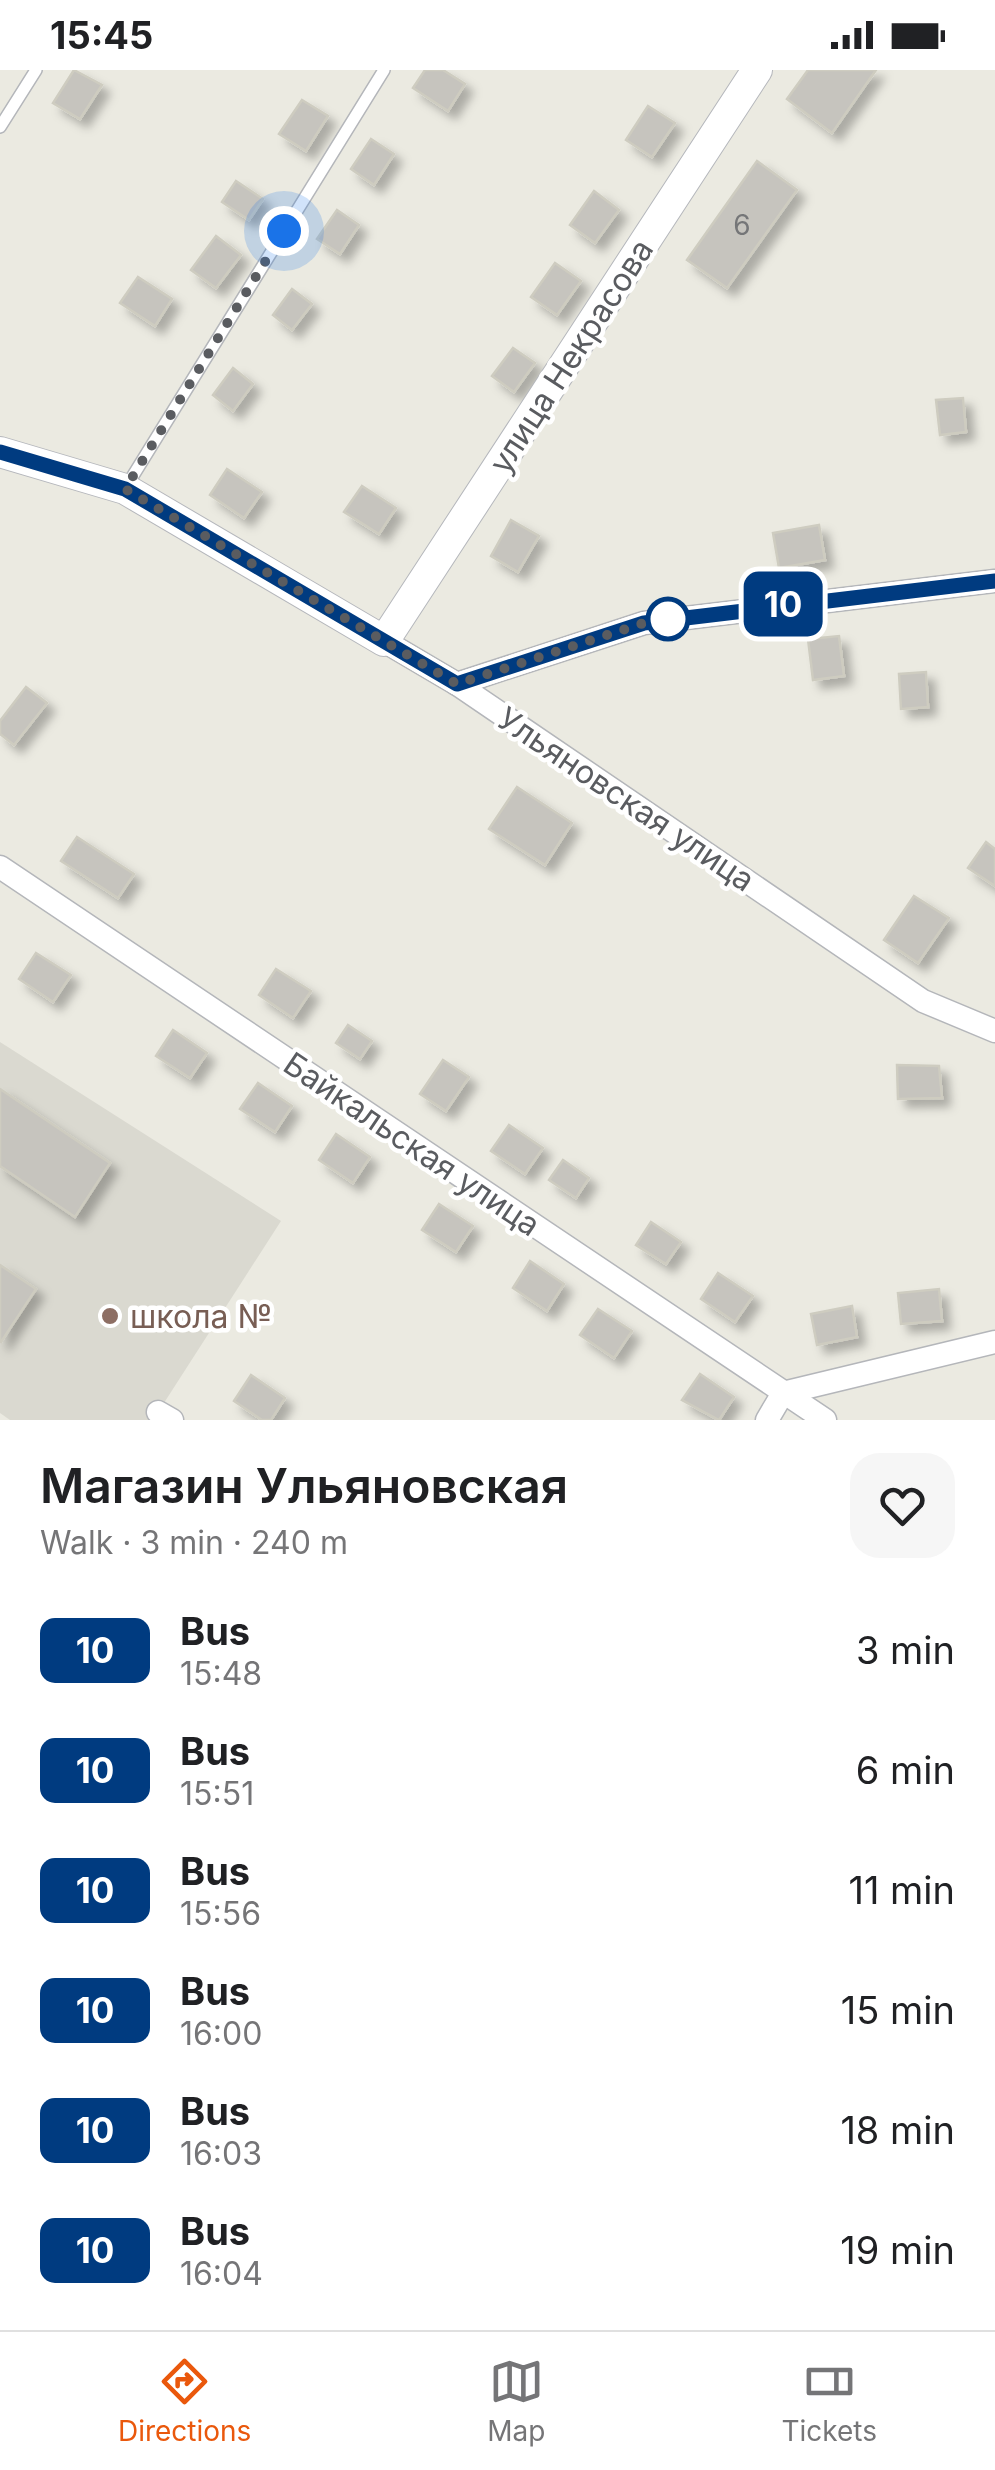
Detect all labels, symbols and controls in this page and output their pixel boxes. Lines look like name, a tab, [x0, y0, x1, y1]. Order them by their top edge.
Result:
text: 15:45	[50, 12, 153, 58]
your location	[259, 206, 309, 256]
house number: 6	[733, 208, 751, 242]
street label: улица Некрасова	[481, 232, 661, 480]
line badge: 10	[738, 572, 828, 636]
text: 10	[764, 583, 802, 625]
unlabelled marker	[647, 598, 689, 640]
street label: Ульяновская улица	[490, 699, 762, 899]
street label: Байкальская улица	[277, 1044, 547, 1244]
place label: школа №	[130, 1297, 272, 1336]
marker: школа №	[99, 1305, 121, 1327]
button: heart	[850, 1453, 955, 1558]
text: Магазин Ульяновская	[40, 1456, 568, 1515]
text: Walk · 3 min · 240 m	[40, 1523, 348, 1562]
text: Bus	[180, 1608, 250, 1654]
text: 3 min	[856, 1627, 955, 1673]
text: 10	[76, 1629, 114, 1671]
text: 15:48	[180, 1654, 262, 1693]
text: Bus	[180, 1728, 250, 1774]
text: 6 min	[856, 1747, 955, 1793]
text: 10	[76, 1749, 114, 1791]
text: 15:51	[180, 1774, 254, 1813]
text: Bus	[180, 1848, 250, 1894]
text: 11 min	[848, 1867, 955, 1913]
text: 10	[76, 1869, 114, 1911]
text: 15:56	[180, 1894, 261, 1933]
text: Bus	[180, 1968, 250, 2014]
text: 15 min	[841, 1987, 955, 2033]
text: 10	[76, 1989, 114, 2031]
text: 16:00	[180, 2014, 262, 2053]
text: Bus	[180, 2088, 250, 2134]
text: 18 min	[840, 2107, 955, 2153]
text: 10	[76, 2109, 114, 2151]
text: 16:03	[180, 2134, 262, 2173]
text: Bus	[180, 2208, 250, 2254]
text: 19 min	[840, 2227, 955, 2273]
text: 10	[76, 2229, 114, 2271]
text: 16:04	[180, 2254, 263, 2293]
tab: Directions	[118, 2354, 251, 2448]
tab: Map	[487, 2354, 545, 2448]
tab: Tickets	[781, 2354, 877, 2448]

